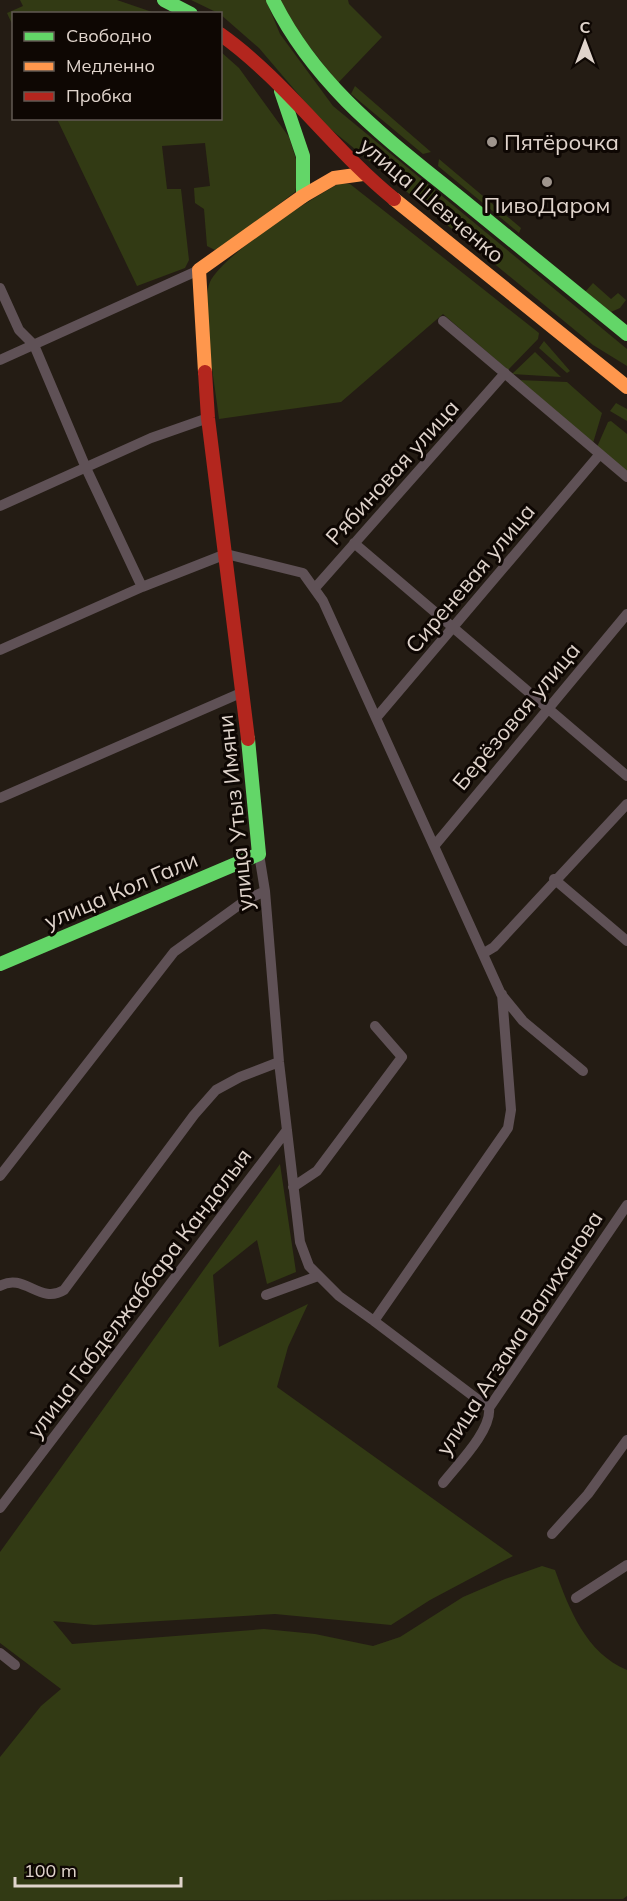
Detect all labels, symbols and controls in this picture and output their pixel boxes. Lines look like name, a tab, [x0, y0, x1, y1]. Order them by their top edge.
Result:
legend	[12, 12, 222, 120]
north arrow	[555, 12, 615, 72]
text: С	[580, 17, 591, 37]
text: Свободно	[66, 24, 152, 47]
text: Медленно	[66, 54, 155, 77]
text: Пробка	[66, 84, 132, 107]
place label: Пятёрочка	[504, 128, 619, 156]
street label: улица Шевченко	[354, 131, 510, 269]
marker: Пятёрочка	[485, 135, 499, 149]
marker: ПивоДаром	[540, 175, 554, 189]
place label: ПивоДаром	[484, 191, 610, 219]
street label: Рябиновая улица	[319, 394, 465, 550]
street label: Сиреневая улица	[399, 497, 541, 659]
street label: Берёзовая улица	[446, 636, 586, 796]
street label: улица Утыз Имяни	[211, 713, 259, 913]
street label: улица Кол Гали	[40, 845, 202, 935]
street label: улица Габделжаббара Кандалыя	[21, 1142, 257, 1444]
street label: улица Агзама Валиханова	[429, 1205, 609, 1461]
scale bar	[15, 1850, 182, 1888]
text: 100 m	[24, 1859, 77, 1882]

